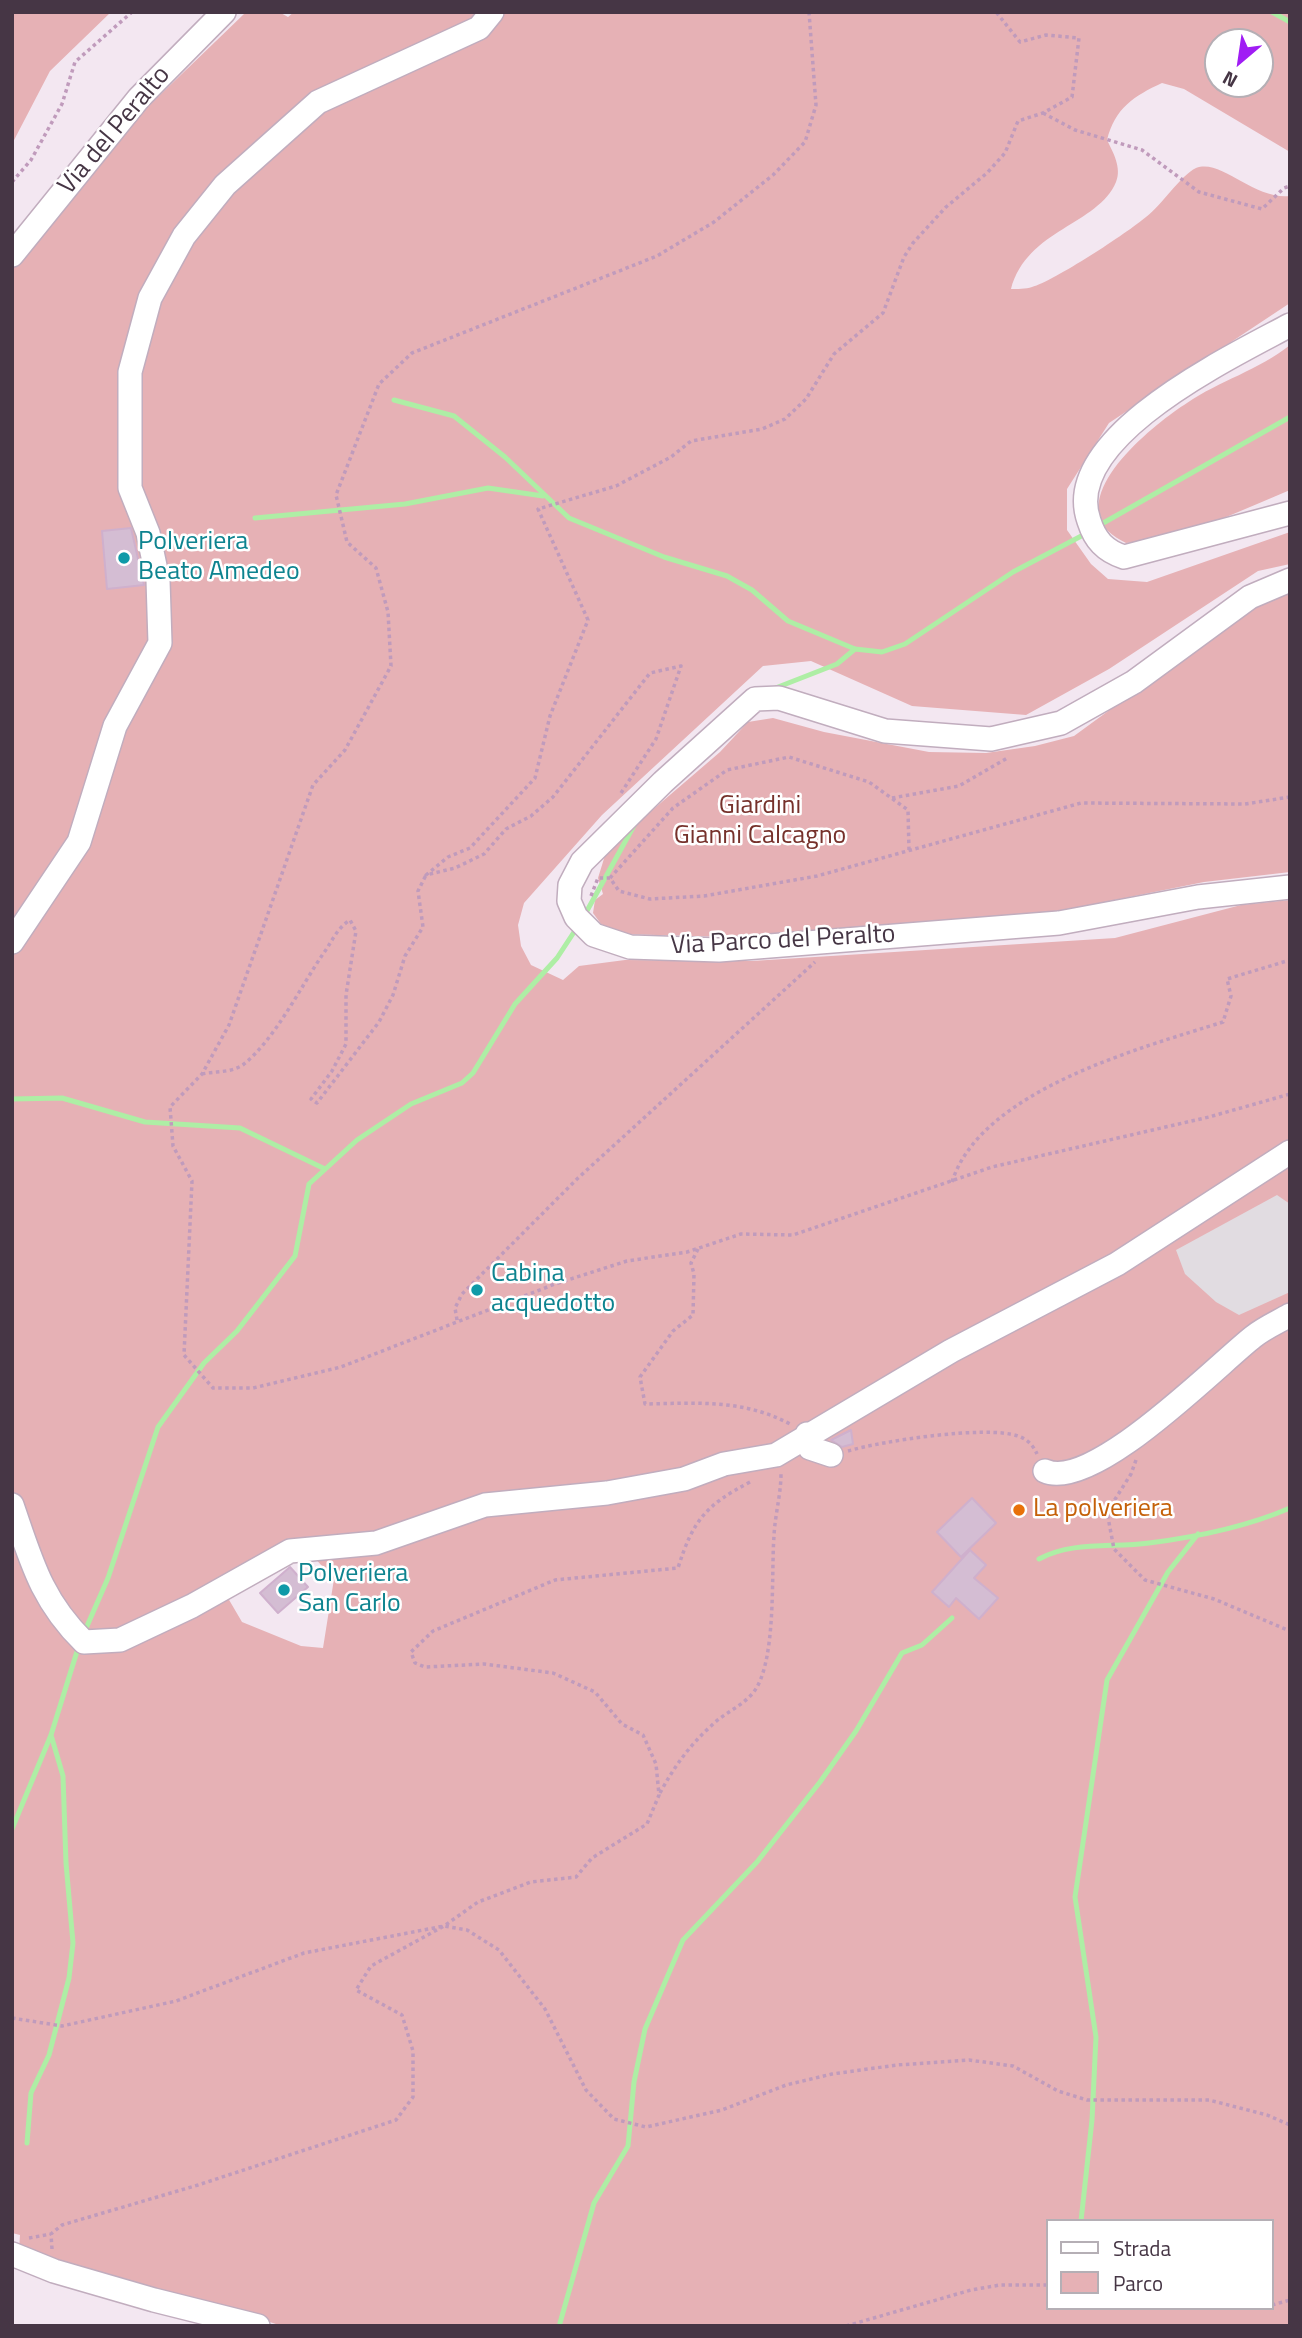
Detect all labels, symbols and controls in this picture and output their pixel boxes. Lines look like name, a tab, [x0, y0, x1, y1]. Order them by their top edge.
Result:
north arrow	[1204, 28, 1274, 98]
street label: Via del Peralto	[52, 61, 178, 201]
text: N	[1217, 64, 1242, 96]
place label: Polveriera Beato Amedeo	[138, 527, 300, 588]
marker: Polveriera Beato Amedeo	[116, 550, 132, 566]
park label: Giardini Gianni Calcagno	[674, 791, 846, 852]
street label: Via Parco del Peralto	[670, 920, 896, 962]
place label: Cabina acquedotto	[491, 1259, 615, 1320]
marker: Cabina acquedotto	[469, 1282, 485, 1298]
place label: La polveriera	[1033, 1494, 1173, 1526]
marker: La polveriera	[1011, 1502, 1027, 1518]
place label: Polveriera San Carlo	[298, 1559, 408, 1620]
marker: Polveriera San Carlo	[276, 1582, 292, 1598]
legend	[1046, 2219, 1274, 2310]
text: Strada	[1113, 2232, 1171, 2264]
text: Parco	[1113, 2267, 1163, 2299]

